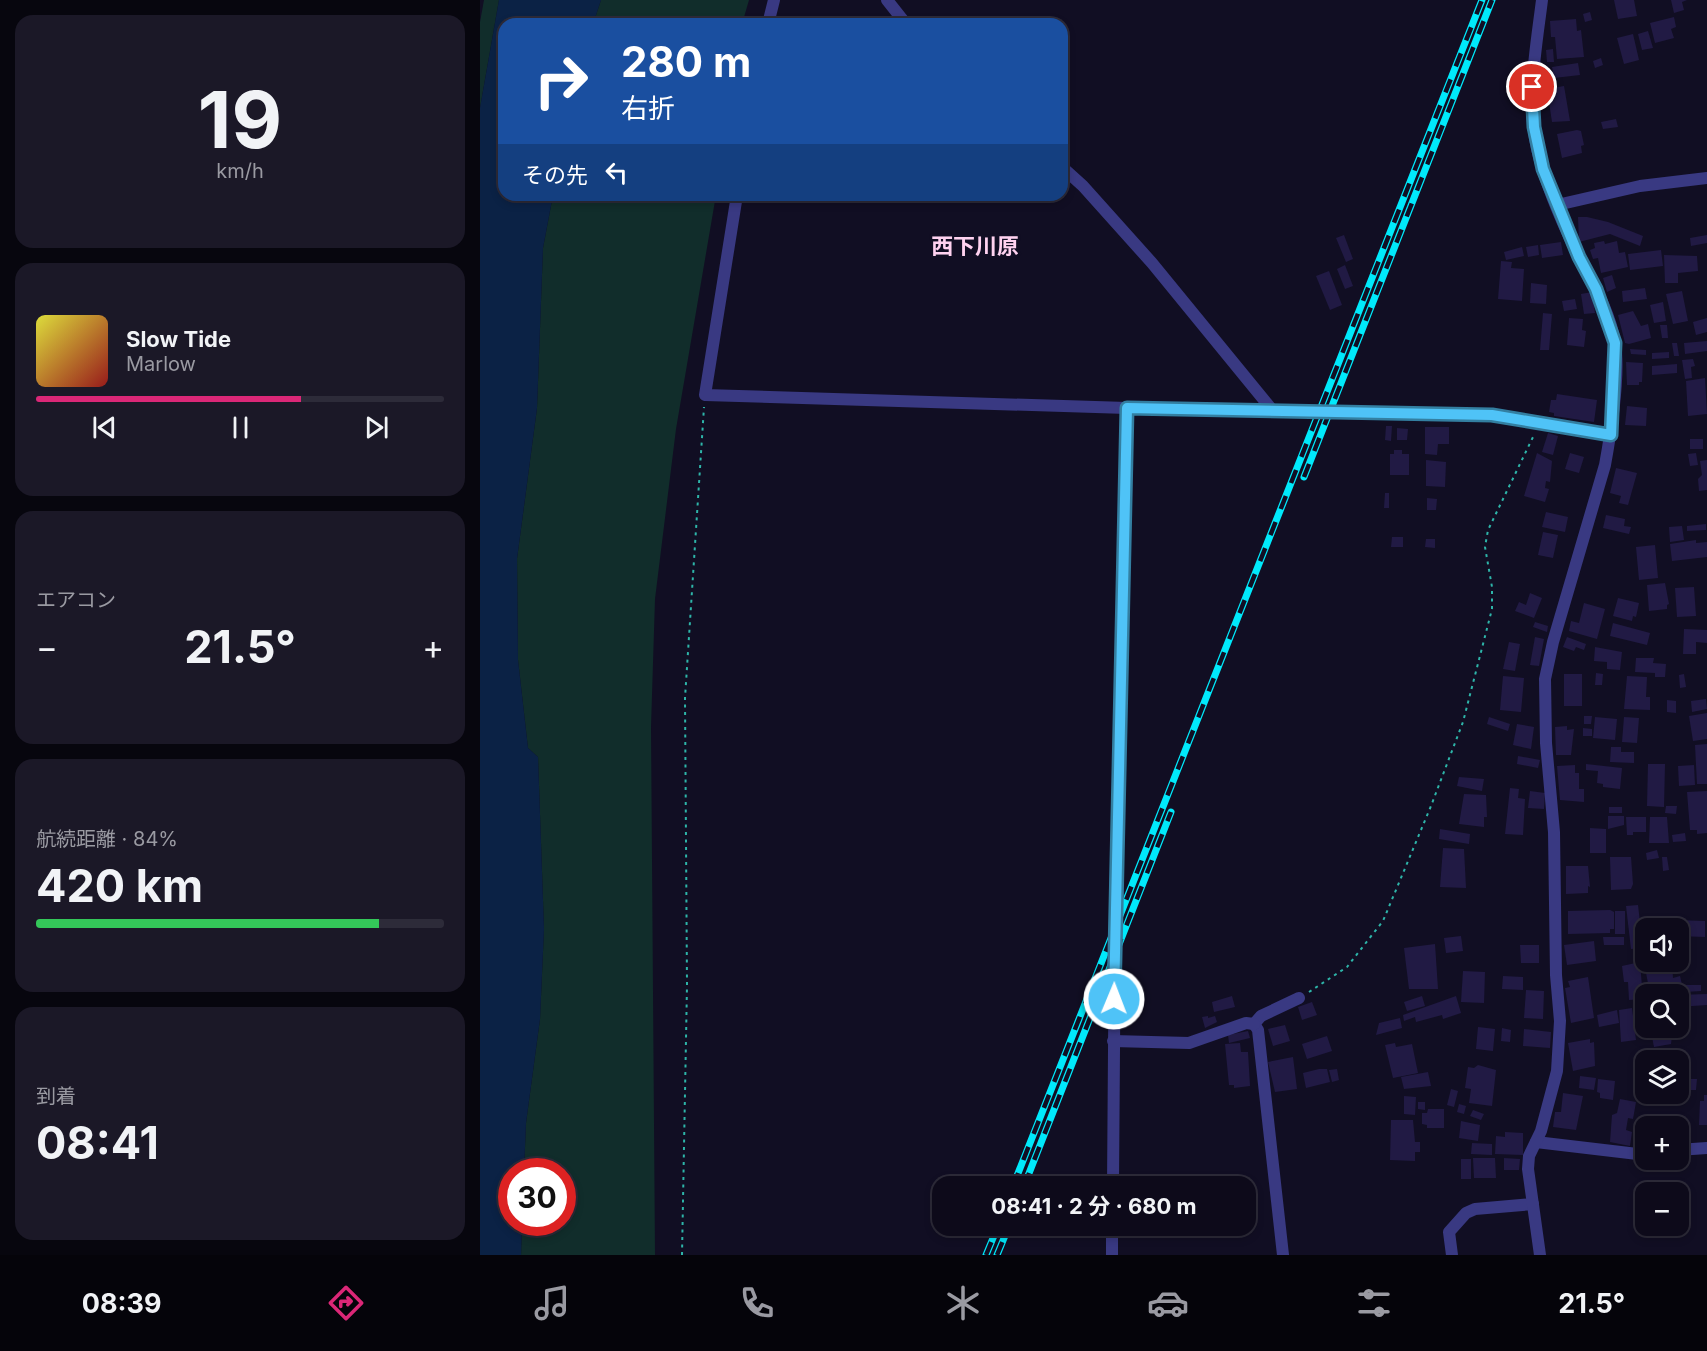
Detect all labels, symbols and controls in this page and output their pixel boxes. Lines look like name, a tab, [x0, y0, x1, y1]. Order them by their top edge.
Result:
text: 280 m	[621, 36, 751, 87]
icon: right	[522, 42, 600, 120]
pin	[1506, 61, 1557, 112]
icon: arrive	[1515, 70, 1548, 103]
text: 19	[198, 72, 282, 167]
text: 右折	[621, 92, 675, 125]
icon: left	[600, 156, 633, 189]
text: km/h	[216, 159, 264, 183]
text: その先	[522, 162, 588, 188]
district label: 西下川原	[931, 233, 1019, 259]
text: Slow Tide	[126, 326, 231, 352]
text: Marlow	[126, 352, 196, 376]
icon: previous	[88, 411, 121, 444]
icon: pause	[224, 411, 257, 444]
icon: next	[360, 411, 393, 444]
text: エアコン	[36, 588, 116, 612]
text: 21.5°	[184, 619, 296, 674]
text: −	[36, 627, 58, 667]
text: +	[422, 627, 444, 667]
text: 航続距離 · 84%	[36, 827, 178, 851]
text: 420 km	[36, 858, 203, 913]
map controls	[1635, 918, 1689, 1236]
button: sound	[1635, 918, 1689, 972]
position arrow	[1082, 967, 1146, 1031]
button: search	[1635, 984, 1689, 1038]
button: layers	[1635, 1050, 1689, 1104]
text: 到着	[36, 1084, 76, 1108]
text: 08:41	[36, 1115, 159, 1170]
button: +	[1635, 1116, 1689, 1170]
speed limit sign: 30	[498, 1158, 576, 1236]
button: −	[1635, 1182, 1689, 1236]
text: 08:41 · 2 分 · 680 m	[991, 1193, 1197, 1219]
icon: directions	[325, 1282, 367, 1324]
icon: music	[531, 1282, 573, 1324]
icon: phone	[736, 1282, 778, 1324]
icon: climate	[942, 1282, 984, 1324]
icon: car	[1147, 1282, 1189, 1324]
icon: filters	[1353, 1282, 1395, 1324]
text: 08:39	[82, 1287, 162, 1320]
text: 21.5°	[1558, 1287, 1625, 1320]

